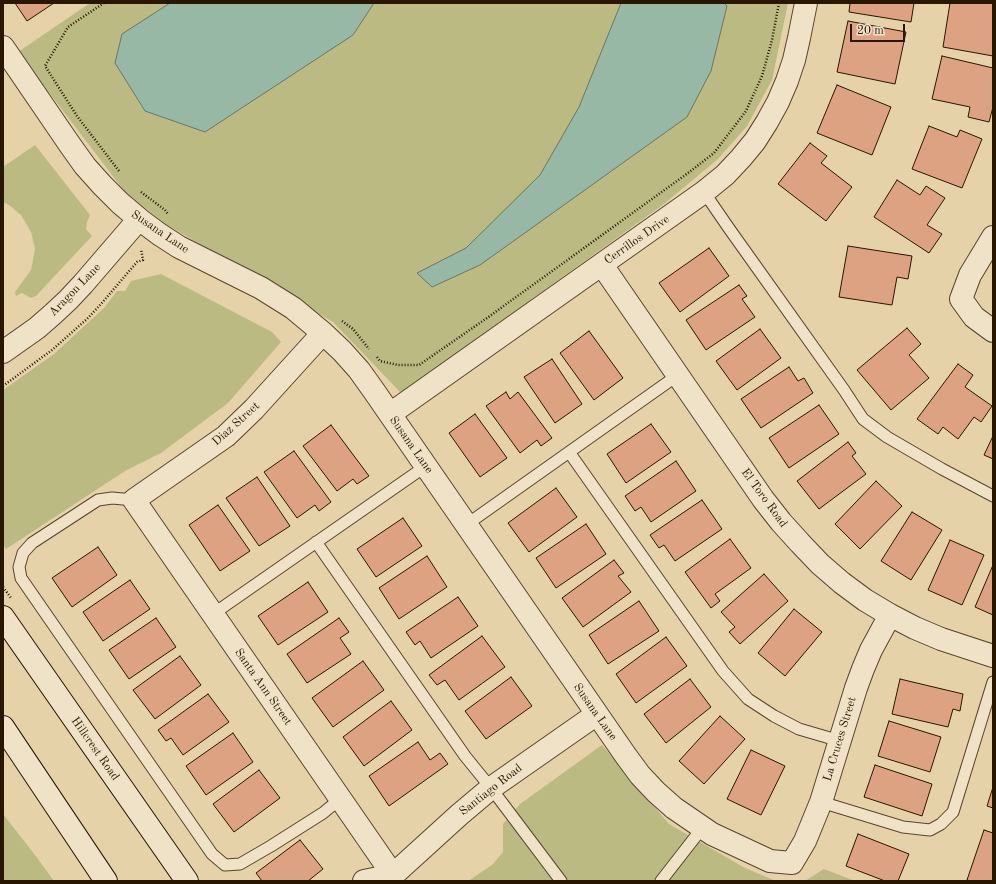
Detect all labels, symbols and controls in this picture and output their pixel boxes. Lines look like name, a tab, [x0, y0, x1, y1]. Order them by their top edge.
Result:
scale bar	[852, 16, 907, 42]
text: 20 m	[857, 25, 884, 37]
street label: Susana Lane	[128, 207, 192, 257]
street label: Cerrillos Drive	[602, 212, 672, 268]
street label: Aragon Lane	[46, 260, 104, 320]
street label: Diaz Street	[209, 399, 263, 449]
street label: Susana Lane	[386, 414, 436, 476]
street label: El Toro Road	[738, 466, 790, 530]
street label: Santa Ann Street	[231, 646, 295, 728]
street label: Susana Lane	[570, 681, 620, 743]
street label: La Cruces Street	[820, 695, 860, 783]
street label: Hillcrest Road	[68, 714, 122, 784]
street label: Santiago Road	[457, 761, 525, 819]

